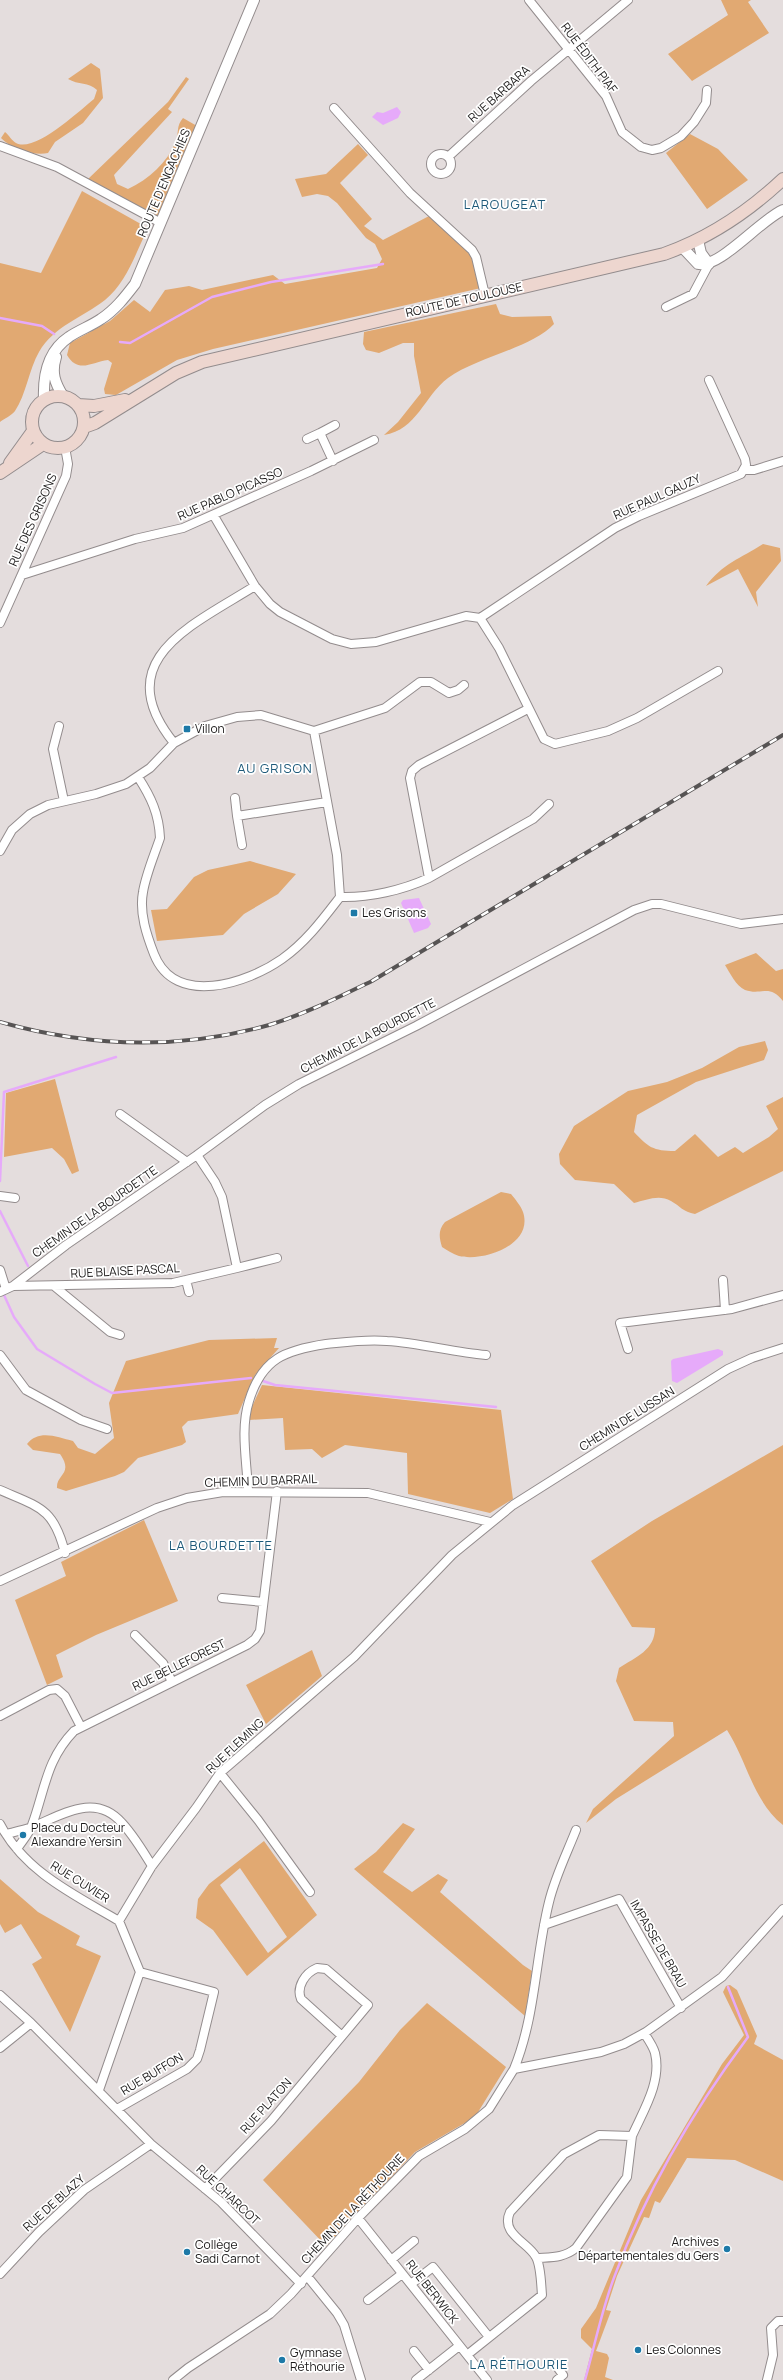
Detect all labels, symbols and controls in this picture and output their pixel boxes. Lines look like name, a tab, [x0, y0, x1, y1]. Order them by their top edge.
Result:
street label: RUE ÉDITH PIAF	[557, 19, 622, 97]
street label: RUE BARBARA	[464, 61, 534, 126]
street label: ROUTE D'ENGACHIES	[133, 126, 194, 239]
district label: LAROUGEAT	[464, 195, 546, 213]
street label: ROUTE DE TOULOUSE	[404, 278, 524, 321]
street label: RUE PABLO PICASSO	[175, 463, 285, 524]
street label: RUE PAUL GAUZY	[611, 470, 703, 523]
street label: RUE DES GRISONS	[4, 471, 61, 569]
place label: Villon	[195, 720, 225, 737]
marker: Villon	[182, 724, 192, 734]
district label: AU GRISON	[237, 759, 313, 777]
place label: Les Grisons	[362, 904, 426, 921]
marker: Les Grisons	[349, 908, 359, 918]
street label: CHEMIN DE LA BOURDETTE	[297, 994, 438, 1077]
street label: CHEMIN DE LA BOURDETTE	[29, 1162, 161, 1261]
street label: RUE BLAISE PASCAL	[70, 1259, 180, 1282]
street label: CHEMIN DE LUSSAN	[576, 1382, 678, 1455]
street label: CHEMIN DU BARRAIL	[204, 1470, 318, 1491]
district label: LA BOURDETTE	[169, 1536, 273, 1554]
street label: RUE BELLEFOREST	[129, 1634, 229, 1695]
street label: RUE FLEMING	[202, 1714, 268, 1777]
place label: Place du Docteur Alexandre Yersin	[31, 1819, 126, 1850]
marker: Place du Docteur Alexandre Yersin	[18, 1830, 28, 1840]
street label: RUE CUVIER	[47, 1857, 113, 1907]
street label: IMPASSE DE BRAU	[626, 1897, 691, 1991]
street label: RUE BUFFON	[117, 2048, 186, 2099]
street label: RUE PLATON	[236, 2074, 295, 2137]
street label: CHEMIN DE LA RÉTHOURIE	[297, 2150, 408, 2267]
street label: RUE CHARCOT	[193, 2161, 264, 2229]
street label: RUE DE BLAZY	[19, 2170, 88, 2235]
place label: Archives Départementales du Gers	[578, 2233, 719, 2264]
place label: Collège Sadi Carnot	[195, 2236, 260, 2267]
marker: Archives Départementales du Gers	[722, 2244, 732, 2254]
marker: Collège Sadi Carnot	[182, 2247, 192, 2257]
street label: RUE BERWICK	[402, 2256, 463, 2328]
place label: Les Colonnes	[646, 2341, 721, 2358]
place label: Gymnase Réthourie	[290, 2344, 345, 2375]
marker: Les Colonnes	[633, 2345, 643, 2355]
marker: Gymnase Réthourie	[277, 2355, 287, 2365]
district label: LA RÉTHOURIE	[470, 2355, 568, 2373]

